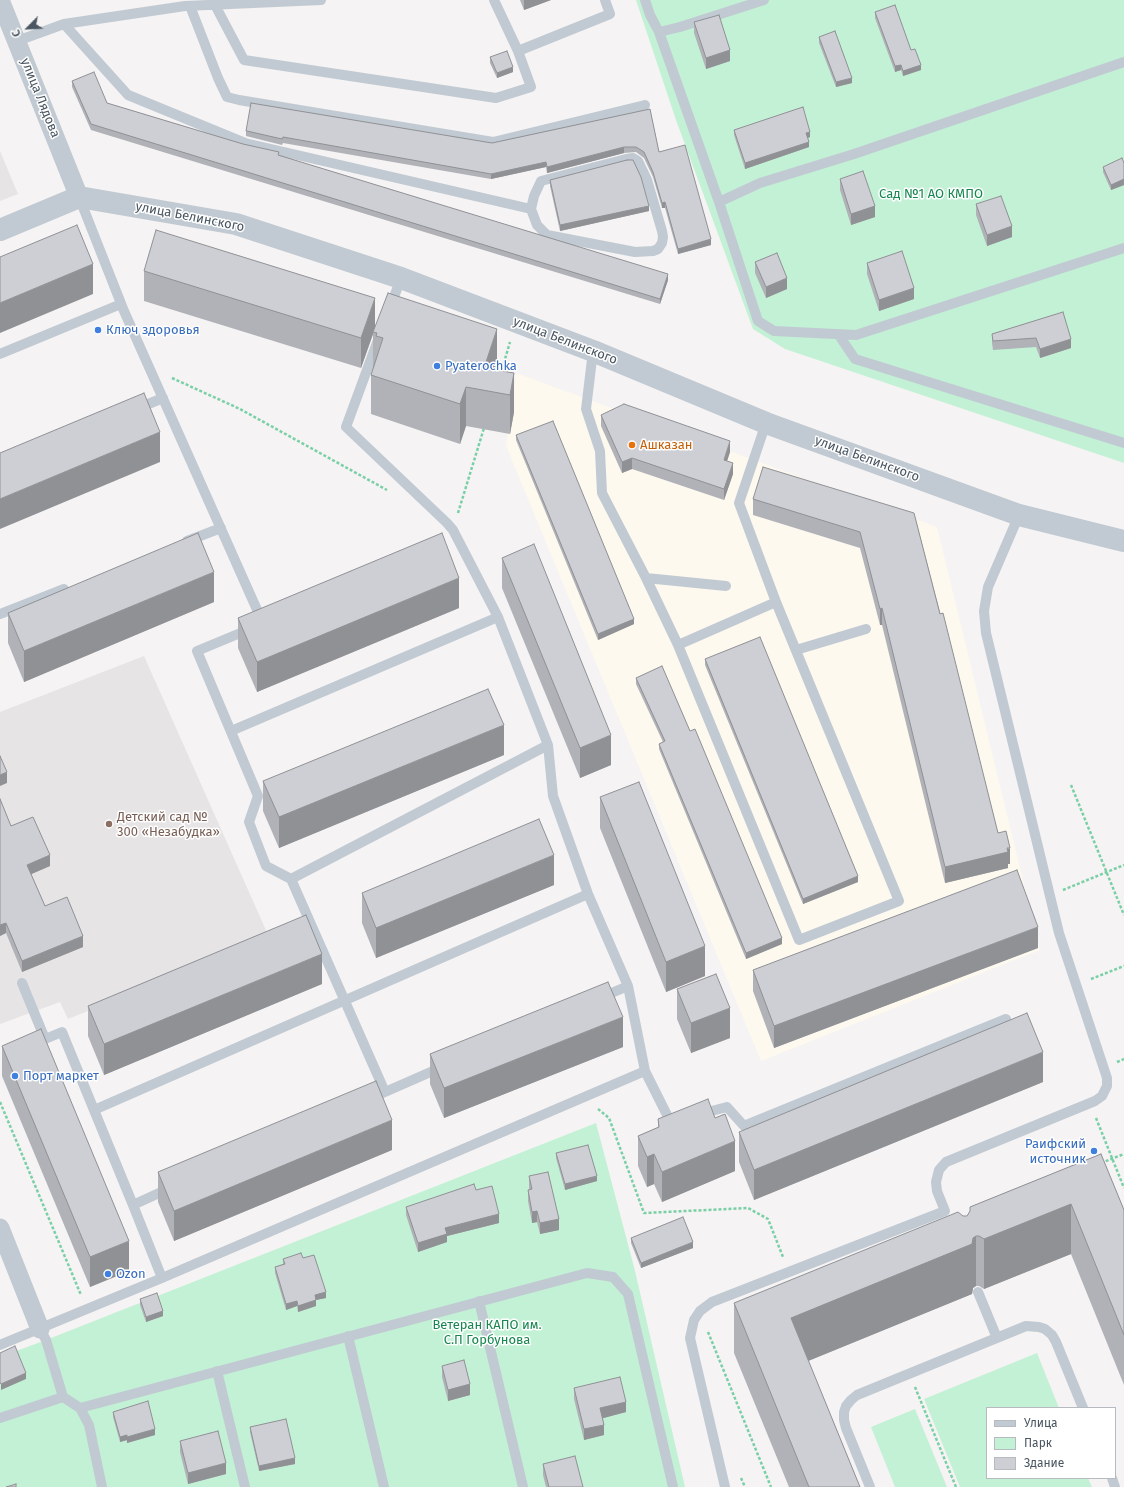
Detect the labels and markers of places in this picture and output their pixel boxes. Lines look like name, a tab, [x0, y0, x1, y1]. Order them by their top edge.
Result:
place label: Ключ здоровья	[106, 322, 200, 338]
marker: Ключ здоровья	[93, 325, 103, 335]
place label: Pyaterochka	[445, 358, 517, 374]
marker: Pyaterochka	[432, 361, 442, 371]
place label: Ашказан	[640, 437, 693, 453]
marker: Ашказан	[627, 440, 637, 450]
place label: Детский сад № 300 «Незабудка»	[117, 809, 220, 840]
marker: Детский сад № 300 «Незабудка»	[104, 819, 114, 829]
place label: Порт маркет	[23, 1068, 99, 1084]
marker: Порт маркет	[10, 1071, 20, 1081]
place label: Раифский источник	[1025, 1136, 1086, 1167]
marker: Раифский источник	[1089, 1146, 1099, 1156]
place label: Ozon	[116, 1266, 146, 1282]
marker: Ozon	[103, 1269, 113, 1279]

